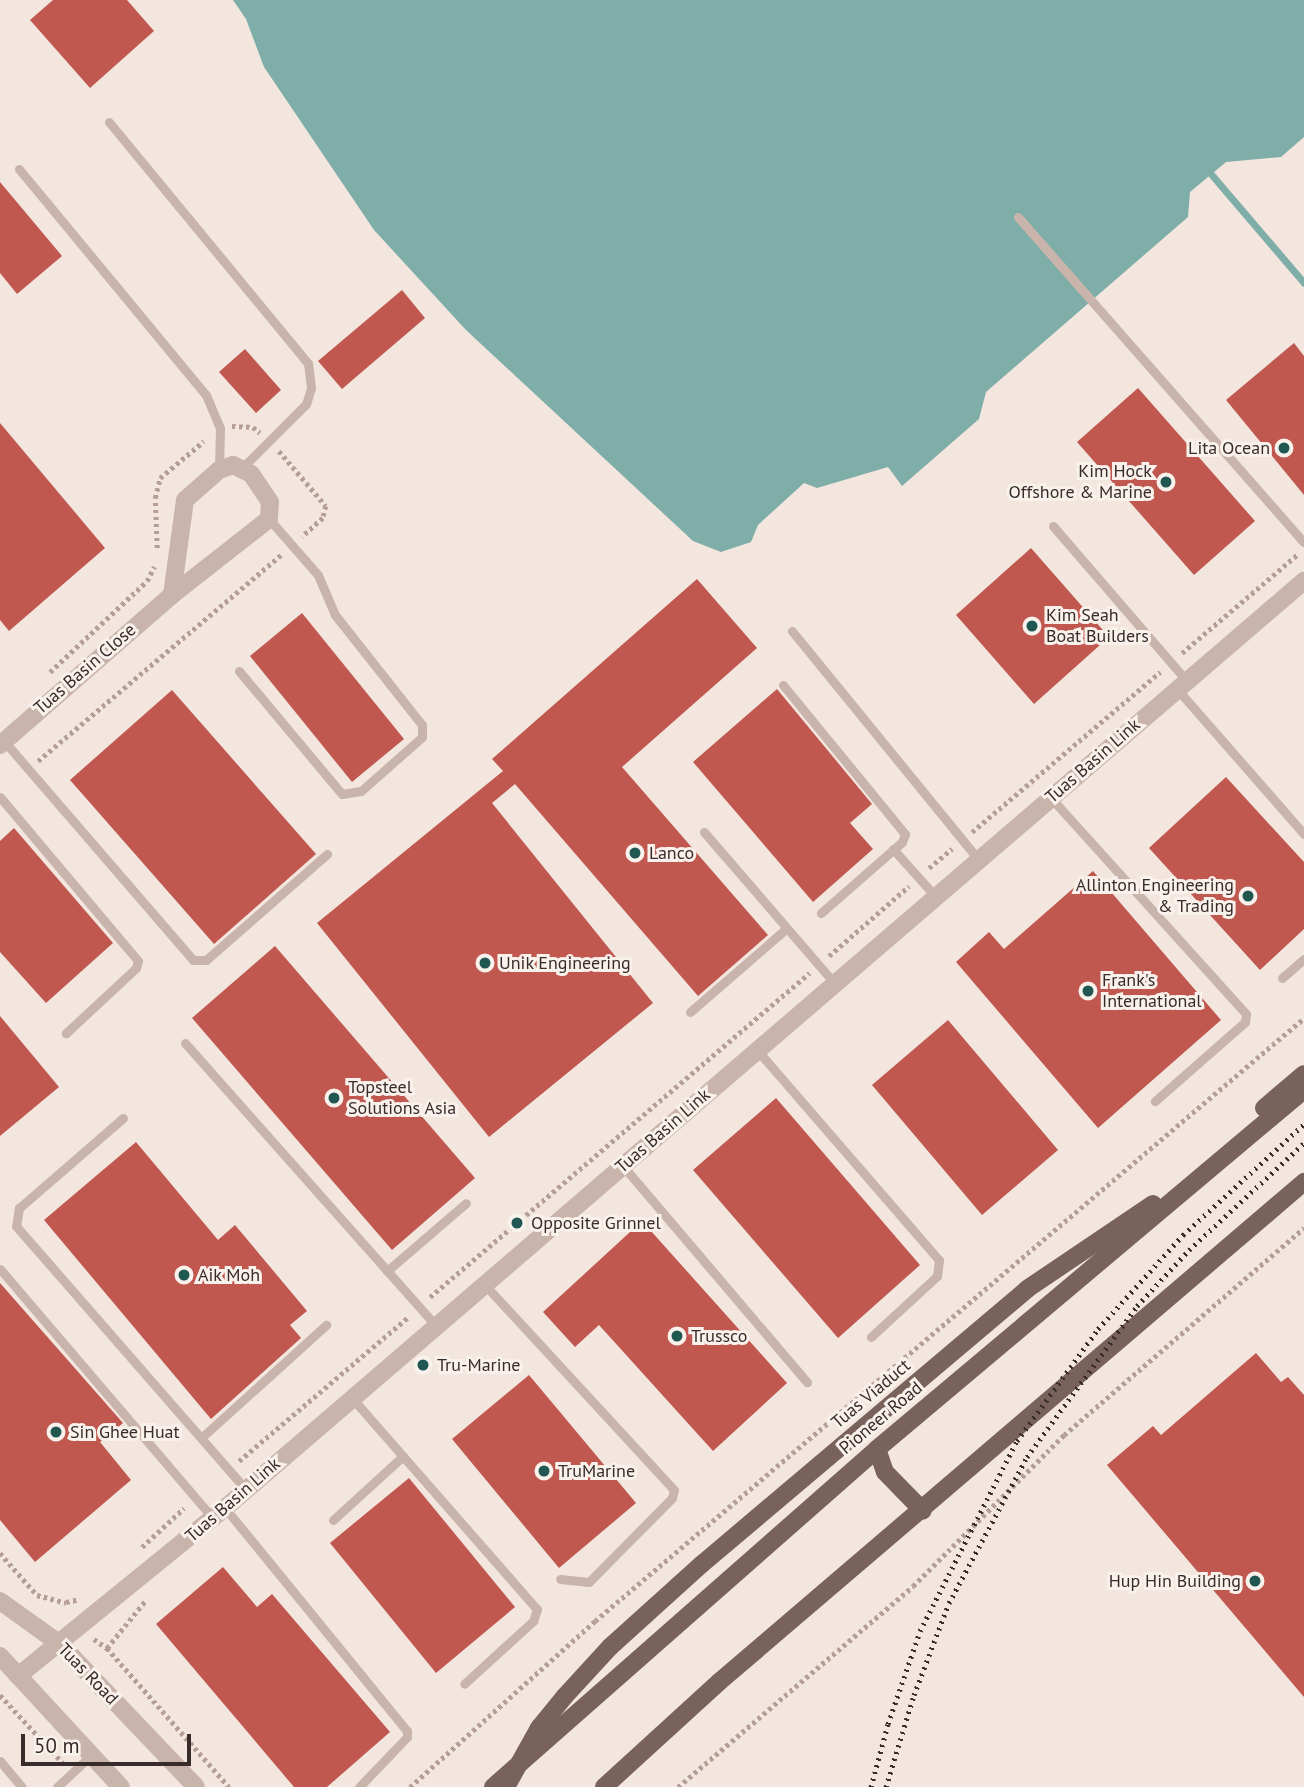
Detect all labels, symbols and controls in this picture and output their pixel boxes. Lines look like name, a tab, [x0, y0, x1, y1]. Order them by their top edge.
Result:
place label: Lita Ocean	[1188, 437, 1270, 459]
marker: Lita Ocean	[1276, 440, 1292, 456]
place label: Kim Hock Offshore & Marine	[1009, 461, 1152, 504]
marker: Kim Hock Offshore & Marine	[1158, 474, 1174, 490]
place label: Kim Seah Boat Builders	[1046, 605, 1149, 648]
marker: Kim Seah Boat Builders	[1024, 618, 1040, 634]
street label: Tuas Basin Close	[30, 619, 140, 719]
street label: Tuas Basin Link	[1041, 714, 1145, 808]
place label: Lanco	[649, 842, 694, 864]
marker: Lanco	[627, 845, 643, 861]
place label: Allinton Engineering & Trading	[1076, 875, 1234, 917]
marker: Allinton Engineering & Trading	[1240, 888, 1256, 904]
place label: Unik Engineering	[499, 952, 631, 974]
marker: Unik Engineering	[477, 955, 493, 971]
place label: Frank's International	[1102, 970, 1202, 1012]
marker: Frank's International	[1080, 983, 1096, 999]
place label: Topsteel Solutions Asia	[348, 1077, 457, 1120]
street label: Tuas Basin Link	[611, 1084, 715, 1178]
marker: Topsteel Solutions Asia	[326, 1090, 342, 1106]
place label: Opposite Grinnel	[531, 1212, 661, 1234]
marker: Opposite Grinnel	[509, 1215, 525, 1231]
place label: Aik Moh	[198, 1264, 261, 1286]
marker: Aik Moh	[176, 1267, 192, 1283]
place label: Trussco	[691, 1325, 747, 1347]
marker: Trussco	[669, 1328, 685, 1344]
place label: Tru-Marine	[437, 1354, 521, 1376]
street label: Tuas Viaduct	[827, 1355, 915, 1433]
marker: Tru-Marine	[415, 1357, 431, 1373]
street label: Pioneer Road	[835, 1377, 927, 1459]
place label: Sin Ghee Huat	[70, 1421, 180, 1443]
marker: Sin Ghee Huat	[48, 1424, 64, 1440]
street label: Tuas Basin Link	[181, 1453, 285, 1547]
place label: TruMarine	[558, 1460, 635, 1482]
marker: TruMarine	[536, 1463, 552, 1479]
place label: Hup Hin Building	[1109, 1570, 1241, 1592]
marker: Hup Hin Building	[1247, 1573, 1263, 1589]
street label: Tuas Road	[53, 1639, 123, 1709]
scale bar	[24, 1720, 194, 1764]
text: 50 m	[34, 1732, 80, 1759]

